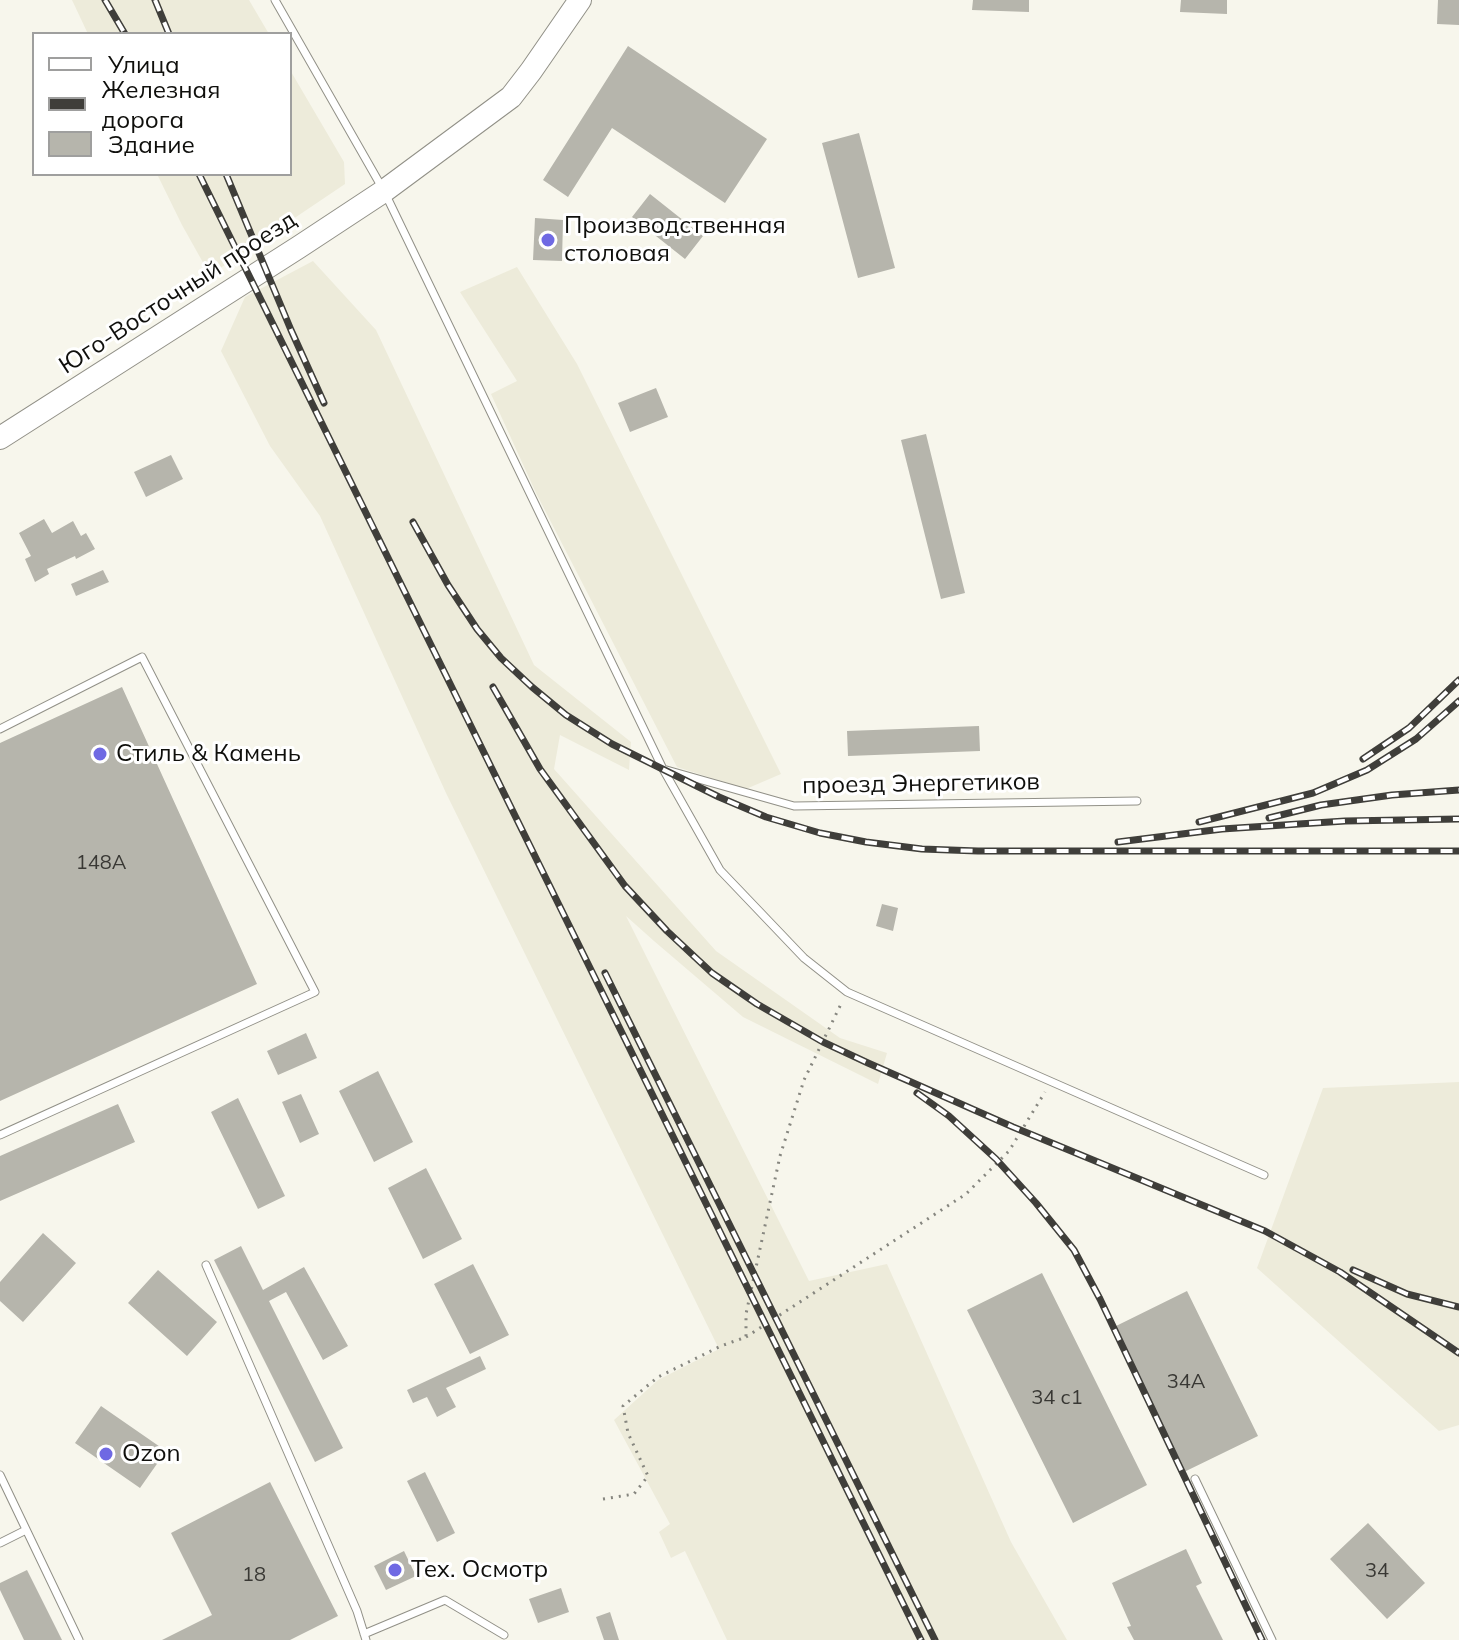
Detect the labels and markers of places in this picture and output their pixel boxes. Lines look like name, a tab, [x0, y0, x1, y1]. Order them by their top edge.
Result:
place label: Производственная столовая	[564, 212, 786, 268]
marker: Производственная столовая	[539, 231, 557, 249]
place label: Стиль & Камень	[116, 740, 301, 768]
marker: Стиль & Камень	[91, 745, 109, 763]
place label: Ozon	[122, 1440, 181, 1468]
marker: Ozon	[97, 1445, 115, 1463]
place label: Тех. Осмотр	[411, 1556, 548, 1584]
marker: Тех. Осмотр	[386, 1561, 404, 1579]

